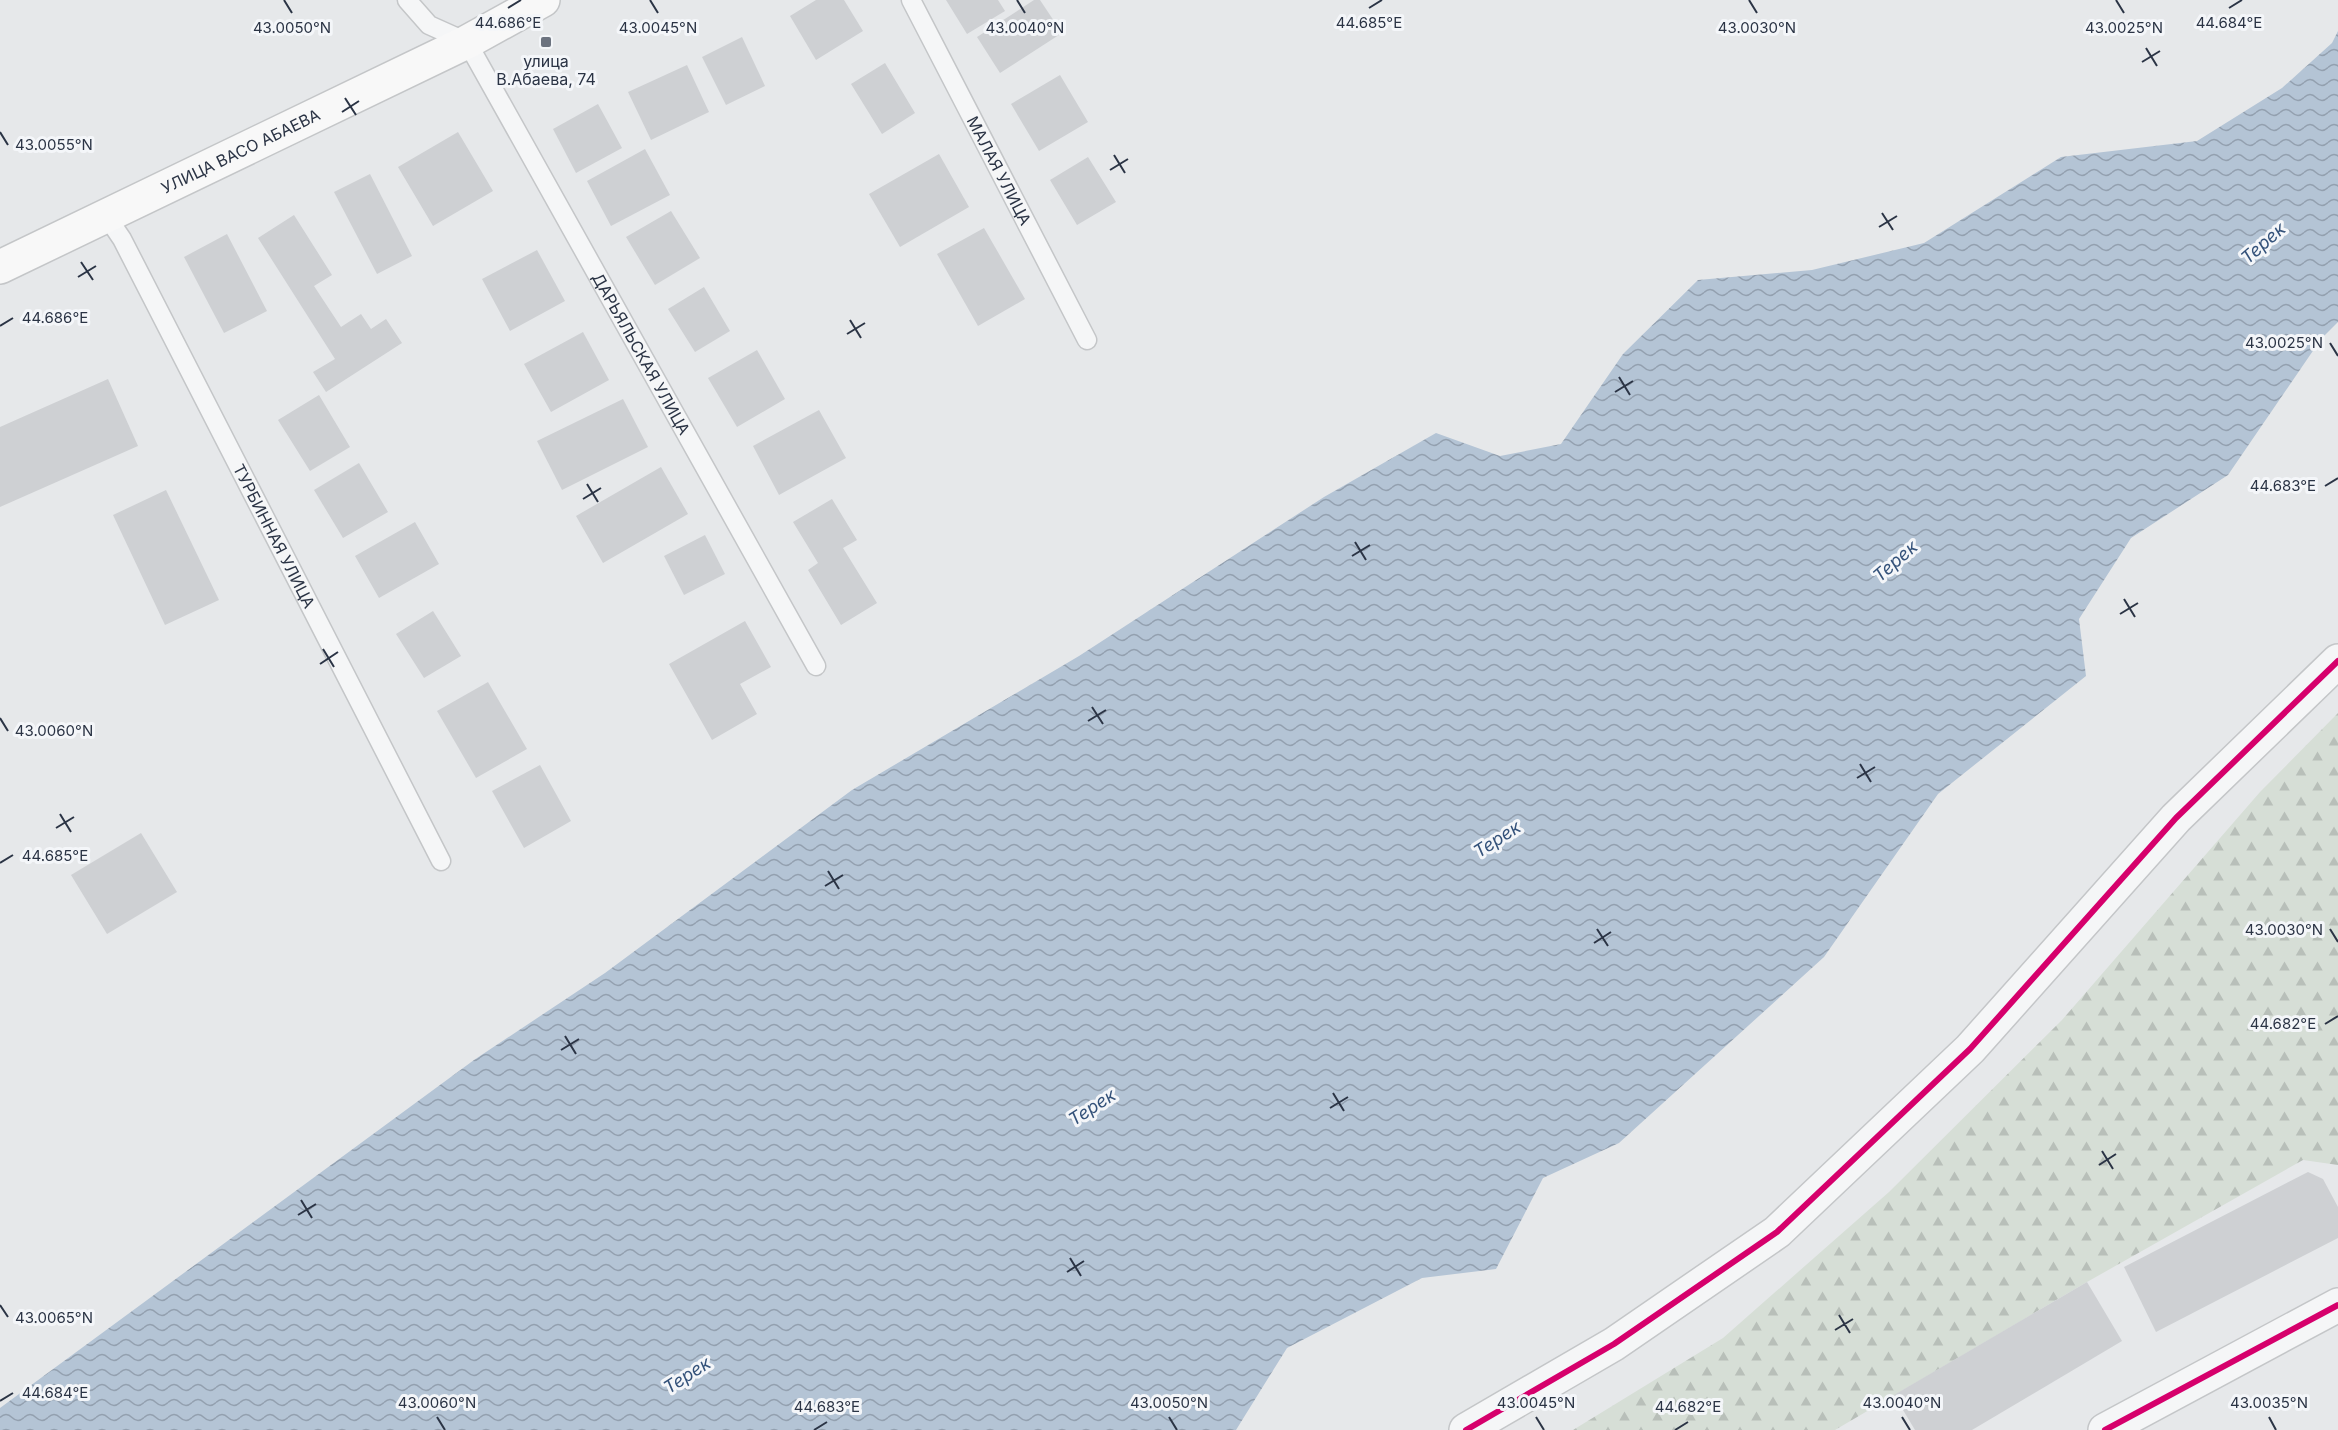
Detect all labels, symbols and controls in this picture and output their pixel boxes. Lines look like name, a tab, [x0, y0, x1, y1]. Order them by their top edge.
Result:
text: 44.686°E	[475, 13, 541, 32]
text: 44.685°E	[1336, 13, 1402, 32]
text: 44.684°E	[2196, 13, 2262, 32]
text: 43.0050°N	[253, 18, 331, 37]
text: 43.0045°N	[619, 18, 697, 37]
text: 43.0040°N	[986, 18, 1064, 37]
text: 43.0030°N	[1718, 18, 1796, 37]
text: 43.0025°N	[2085, 18, 2163, 37]
marker: улица В.Абаева, 74	[539, 35, 553, 49]
place label: улица В.Абаева, 74	[496, 51, 596, 89]
street label: УЛИЦА ВАСО АБАЕВА	[158, 104, 323, 198]
street label: МАЛАЯ УЛИЦА	[963, 113, 1036, 228]
text: 43.0055°N	[15, 135, 93, 154]
water label: Терек	[2237, 217, 2290, 268]
street label: ДАРЬЯЛЬСКАЯ УЛИЦА	[588, 269, 695, 438]
text: 44.686°E	[22, 308, 88, 327]
text: 43.0025°N	[2245, 333, 2323, 352]
street label: ТУРБИННАЯ УЛИЦА	[229, 461, 320, 611]
text: 44.683°E	[2250, 476, 2316, 495]
water label: Терек	[1869, 535, 1922, 586]
text: 43.0060°N	[15, 721, 93, 740]
water label: Терек	[1470, 815, 1525, 862]
text: 44.685°E	[22, 846, 88, 865]
text: 43.0030°N	[2245, 920, 2323, 939]
text: 44.682°E	[2250, 1014, 2316, 1033]
water label: Терек	[1065, 1083, 1120, 1130]
text: 43.0065°N	[15, 1308, 93, 1327]
water label: Терек	[660, 1351, 715, 1398]
text: 44.684°E	[22, 1383, 88, 1402]
text: 43.0060°N	[398, 1393, 476, 1412]
text: 43.0050°N	[1130, 1393, 1208, 1412]
text: 43.0045°N	[1497, 1393, 1575, 1412]
text: 43.0040°N	[1863, 1393, 1941, 1412]
text: 43.0035°N	[2230, 1393, 2308, 1412]
text: 44.683°E	[794, 1397, 860, 1416]
text: 44.682°E	[1655, 1397, 1721, 1416]

